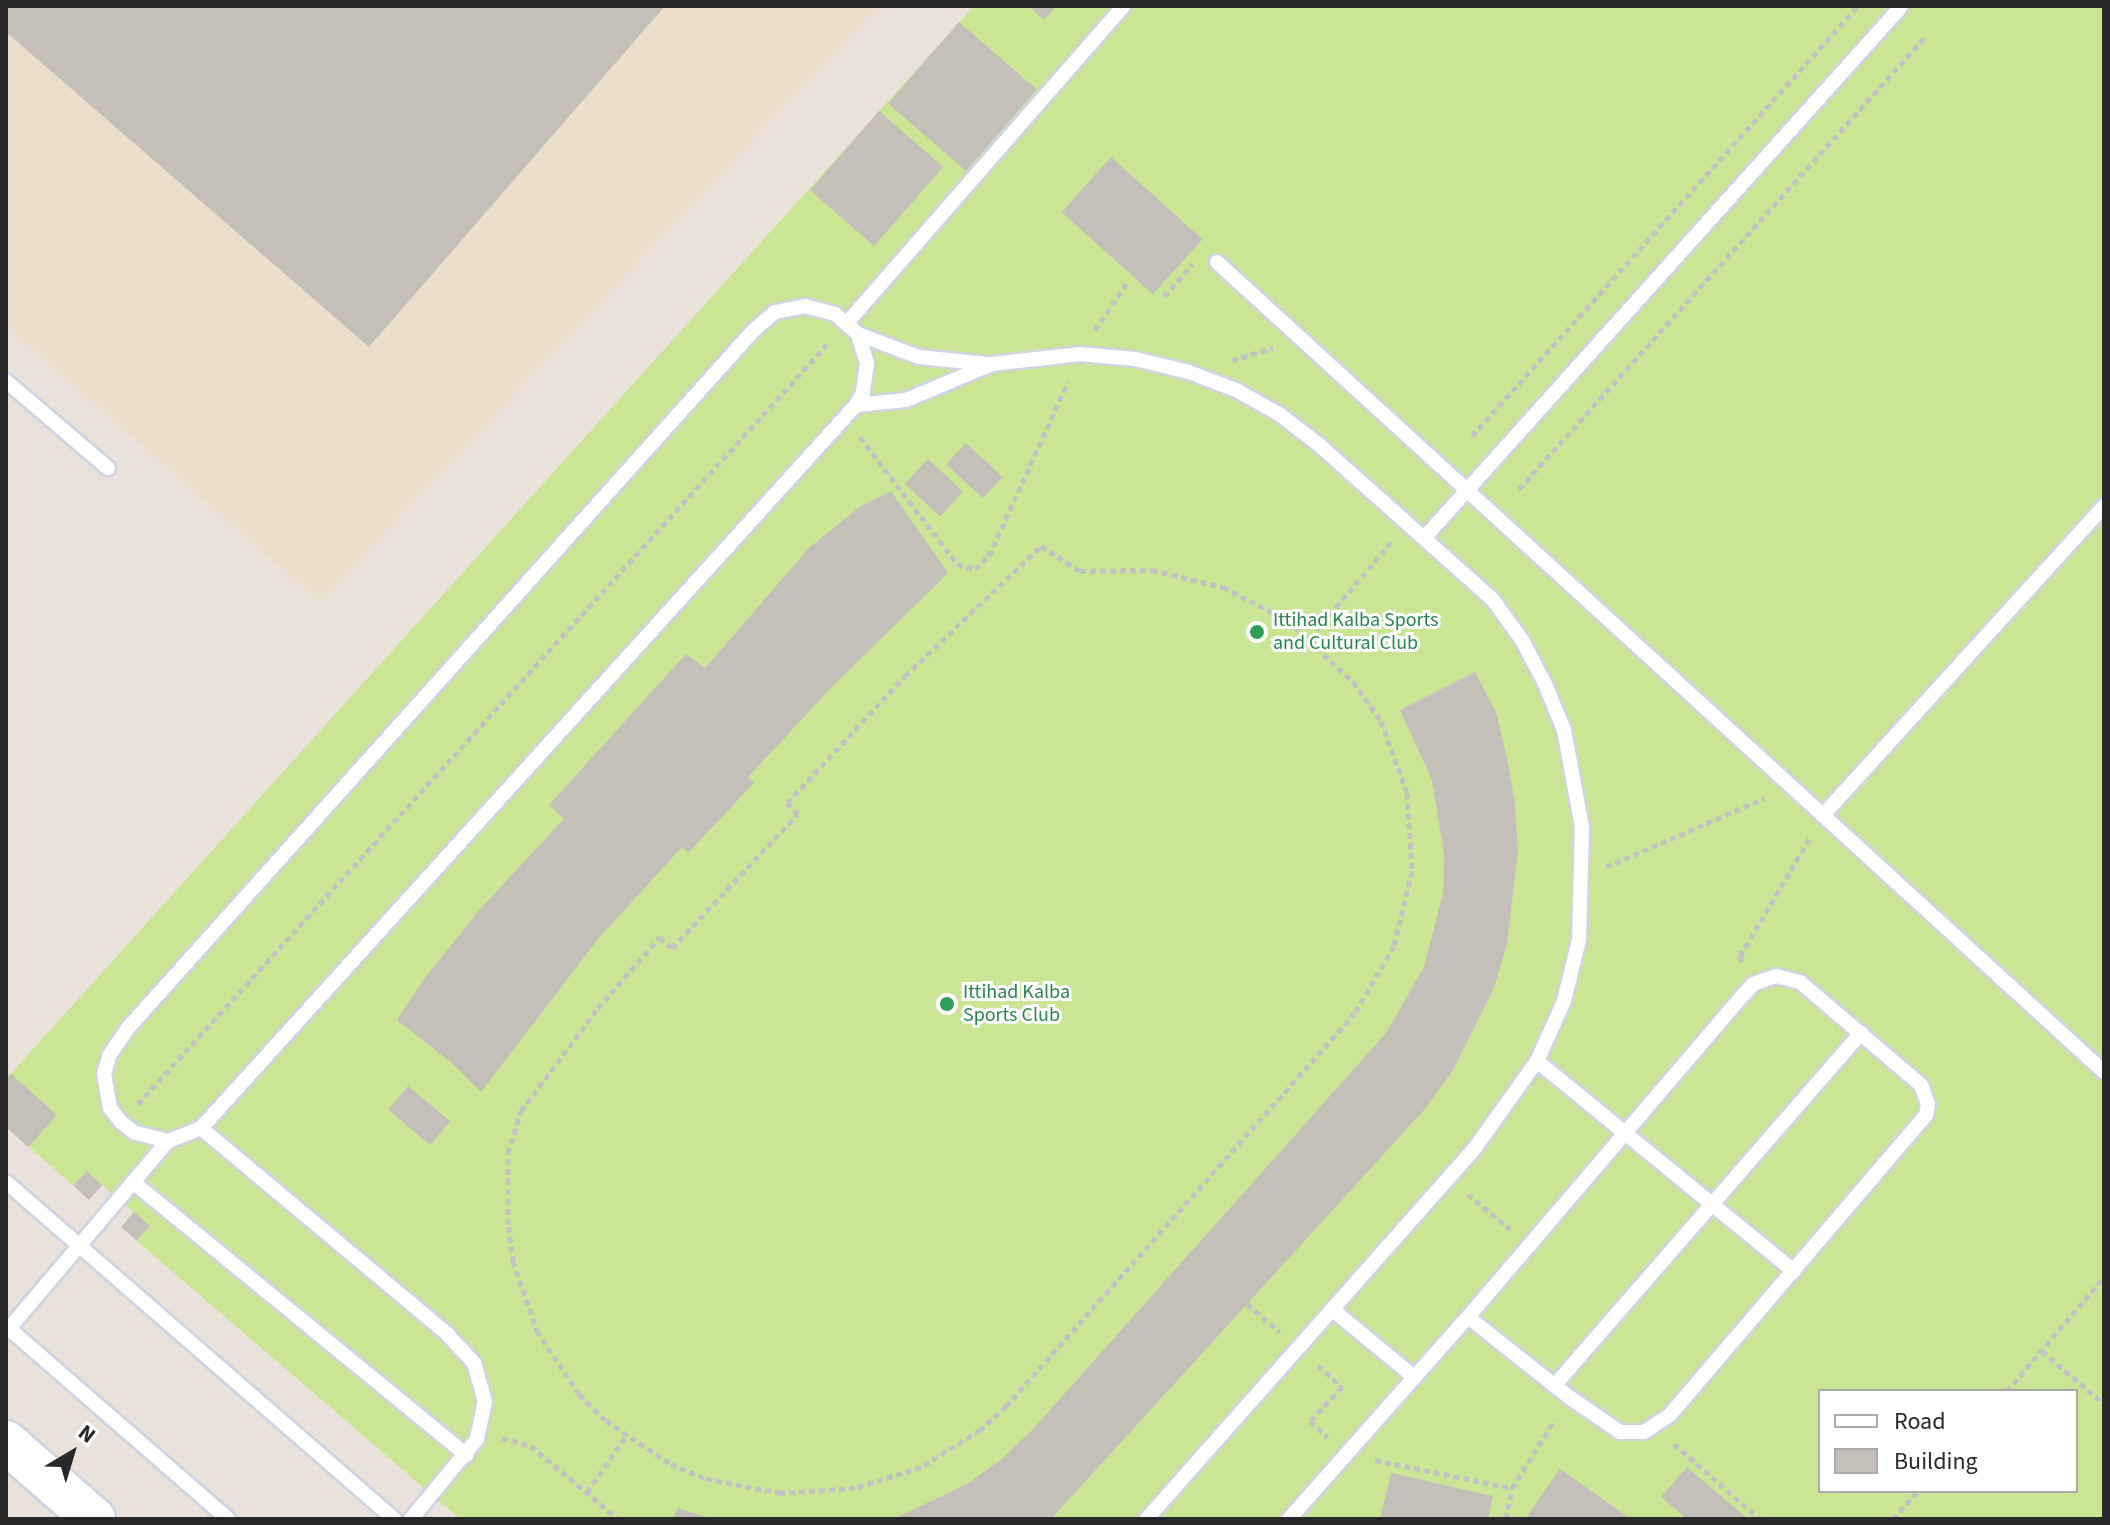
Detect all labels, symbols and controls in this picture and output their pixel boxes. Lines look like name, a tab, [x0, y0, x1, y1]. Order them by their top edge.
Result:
place label: Ittihad Kalba Sports and Cultural Club	[1273, 608, 1438, 655]
marker: Ittihad Kalba Sports and Cultural Club	[1248, 623, 1266, 641]
place label: Ittihad Kalba Sports Club	[963, 980, 1070, 1027]
marker: Ittihad Kalba Sports Club	[938, 995, 956, 1013]
legend	[1818, 1389, 2078, 1493]
text: Road	[1894, 1404, 1946, 1439]
north arrow	[32, 1413, 112, 1493]
text: N	[71, 1417, 102, 1451]
text: Building	[1894, 1444, 1978, 1479]

